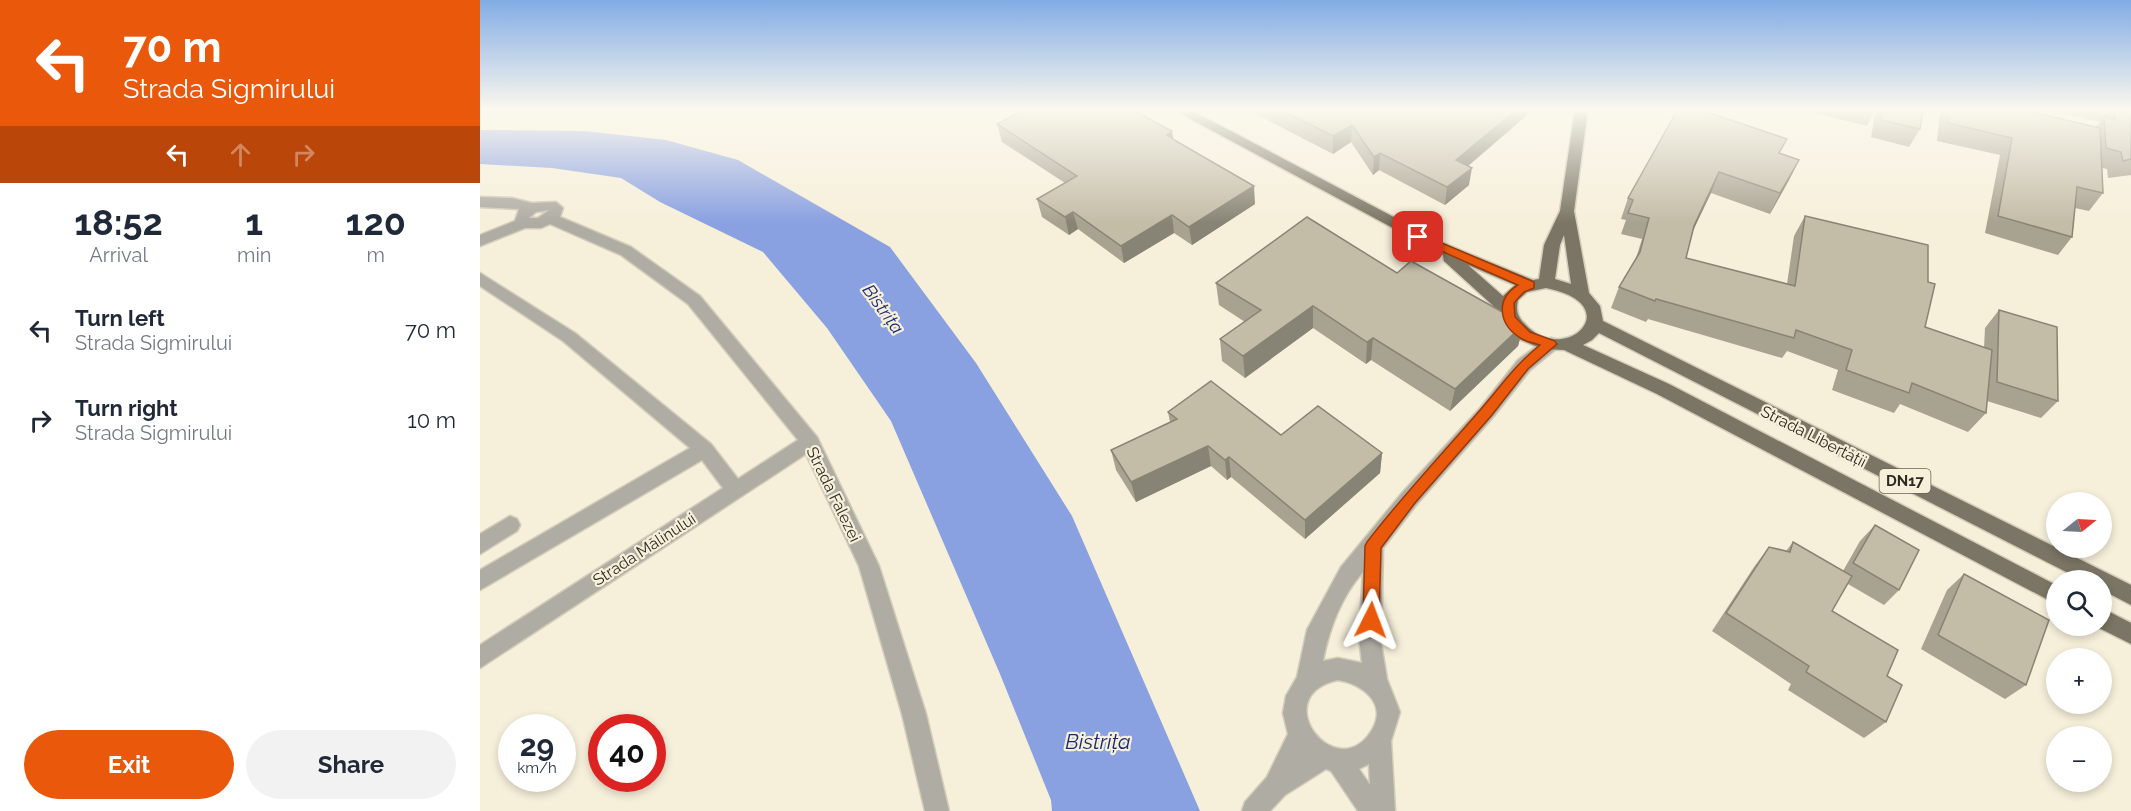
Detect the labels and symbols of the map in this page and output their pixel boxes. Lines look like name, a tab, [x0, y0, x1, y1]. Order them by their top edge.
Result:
pin	[1392, 211, 1443, 262]
water label: Bistrița	[858, 280, 908, 338]
street label: Strada Libertății	[1758, 402, 1870, 471]
street label: Strada Falezei	[802, 444, 865, 545]
road number: DN17	[1880, 469, 1930, 493]
north arrow	[2046, 492, 2112, 558]
street label: Strada Mălinului	[589, 509, 699, 590]
position arrow	[1339, 588, 1403, 652]
speed limit sign: 40	[588, 714, 666, 792]
water label: Bistrița	[1065, 729, 1131, 754]

